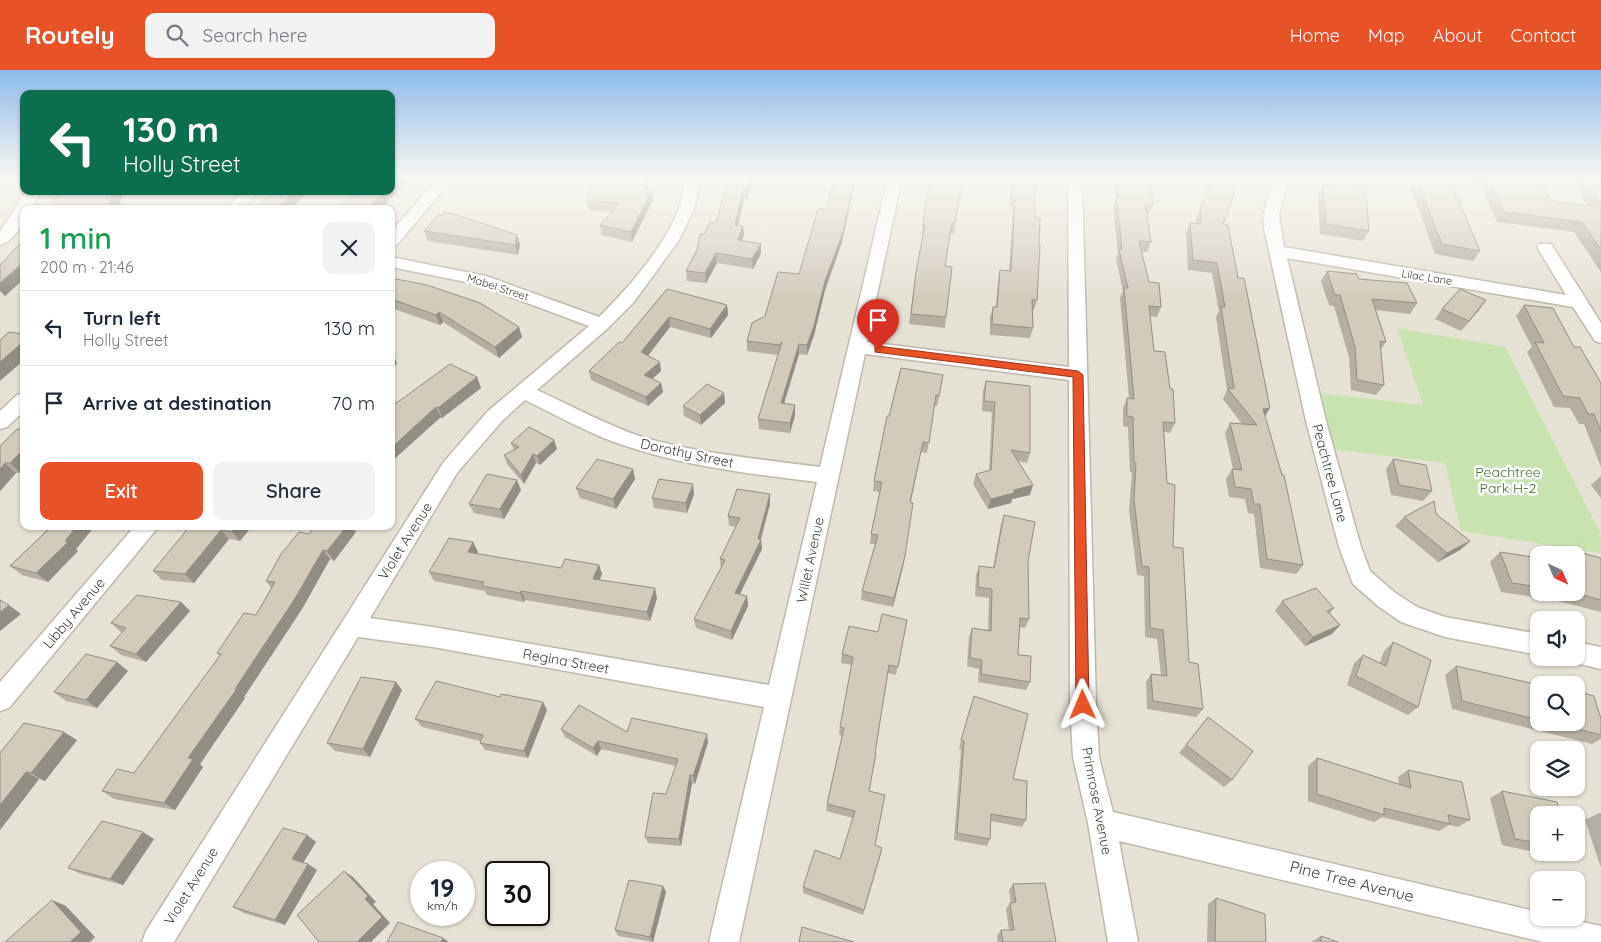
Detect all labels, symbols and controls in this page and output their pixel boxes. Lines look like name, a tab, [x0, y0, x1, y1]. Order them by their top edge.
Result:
search box	[145, 13, 495, 58]
text: Routely	[25, 20, 115, 50]
icon: search	[163, 21, 191, 49]
text: Search here	[203, 23, 307, 47]
text: Home	[1290, 24, 1340, 47]
text: Map	[1368, 24, 1405, 47]
text: About	[1433, 24, 1483, 47]
text: Contact	[1511, 24, 1576, 47]
text: 130 m	[123, 107, 219, 151]
icon: left	[40, 110, 105, 175]
text: Holly Street	[123, 150, 241, 178]
text: 1 min	[40, 219, 112, 257]
button: close	[323, 222, 375, 274]
text: 200 m · 21:46	[40, 257, 134, 277]
street label: Lilac Lane	[1401, 266, 1453, 288]
street label: Mabel Street	[465, 270, 531, 304]
pin	[857, 299, 899, 350]
text: Turn left	[83, 306, 161, 330]
icon: arrive	[864, 306, 892, 334]
icon: left	[40, 314, 68, 342]
text: 130 m	[324, 316, 375, 340]
text: Holly Street	[83, 330, 169, 350]
icon: arrive	[40, 389, 68, 417]
text: Arrive at destination	[83, 391, 272, 415]
text: 70 m	[331, 391, 375, 415]
street label: Peachtree Lane	[1308, 422, 1352, 524]
street label: Dorothy Street	[639, 434, 735, 472]
button: Exit	[40, 462, 203, 520]
button: Share	[213, 462, 375, 520]
park label: Peachtree Park H-2	[1475, 463, 1541, 497]
street label: Violet Avenue	[374, 499, 436, 583]
street label: Willet Avenue	[792, 515, 828, 605]
north arrow	[1530, 546, 1585, 601]
map controls	[1530, 546, 1585, 926]
street label: Libby Avenue	[39, 574, 109, 652]
button: sound	[1530, 611, 1585, 666]
street label: Regina Street	[521, 645, 611, 678]
button: search	[1530, 676, 1585, 731]
position arrow	[1056, 678, 1108, 730]
button: layers	[1530, 741, 1585, 796]
street label: Primrose Avenue	[1078, 746, 1116, 856]
button: +	[1530, 806, 1585, 861]
street label: Violet Avenue	[160, 844, 222, 928]
street label: Pine Tree Avenue	[1288, 856, 1416, 906]
speed limit sign: 30	[485, 861, 550, 926]
button: −	[1530, 871, 1585, 926]
text: 19	[431, 872, 454, 903]
text: km/h	[427, 898, 458, 913]

